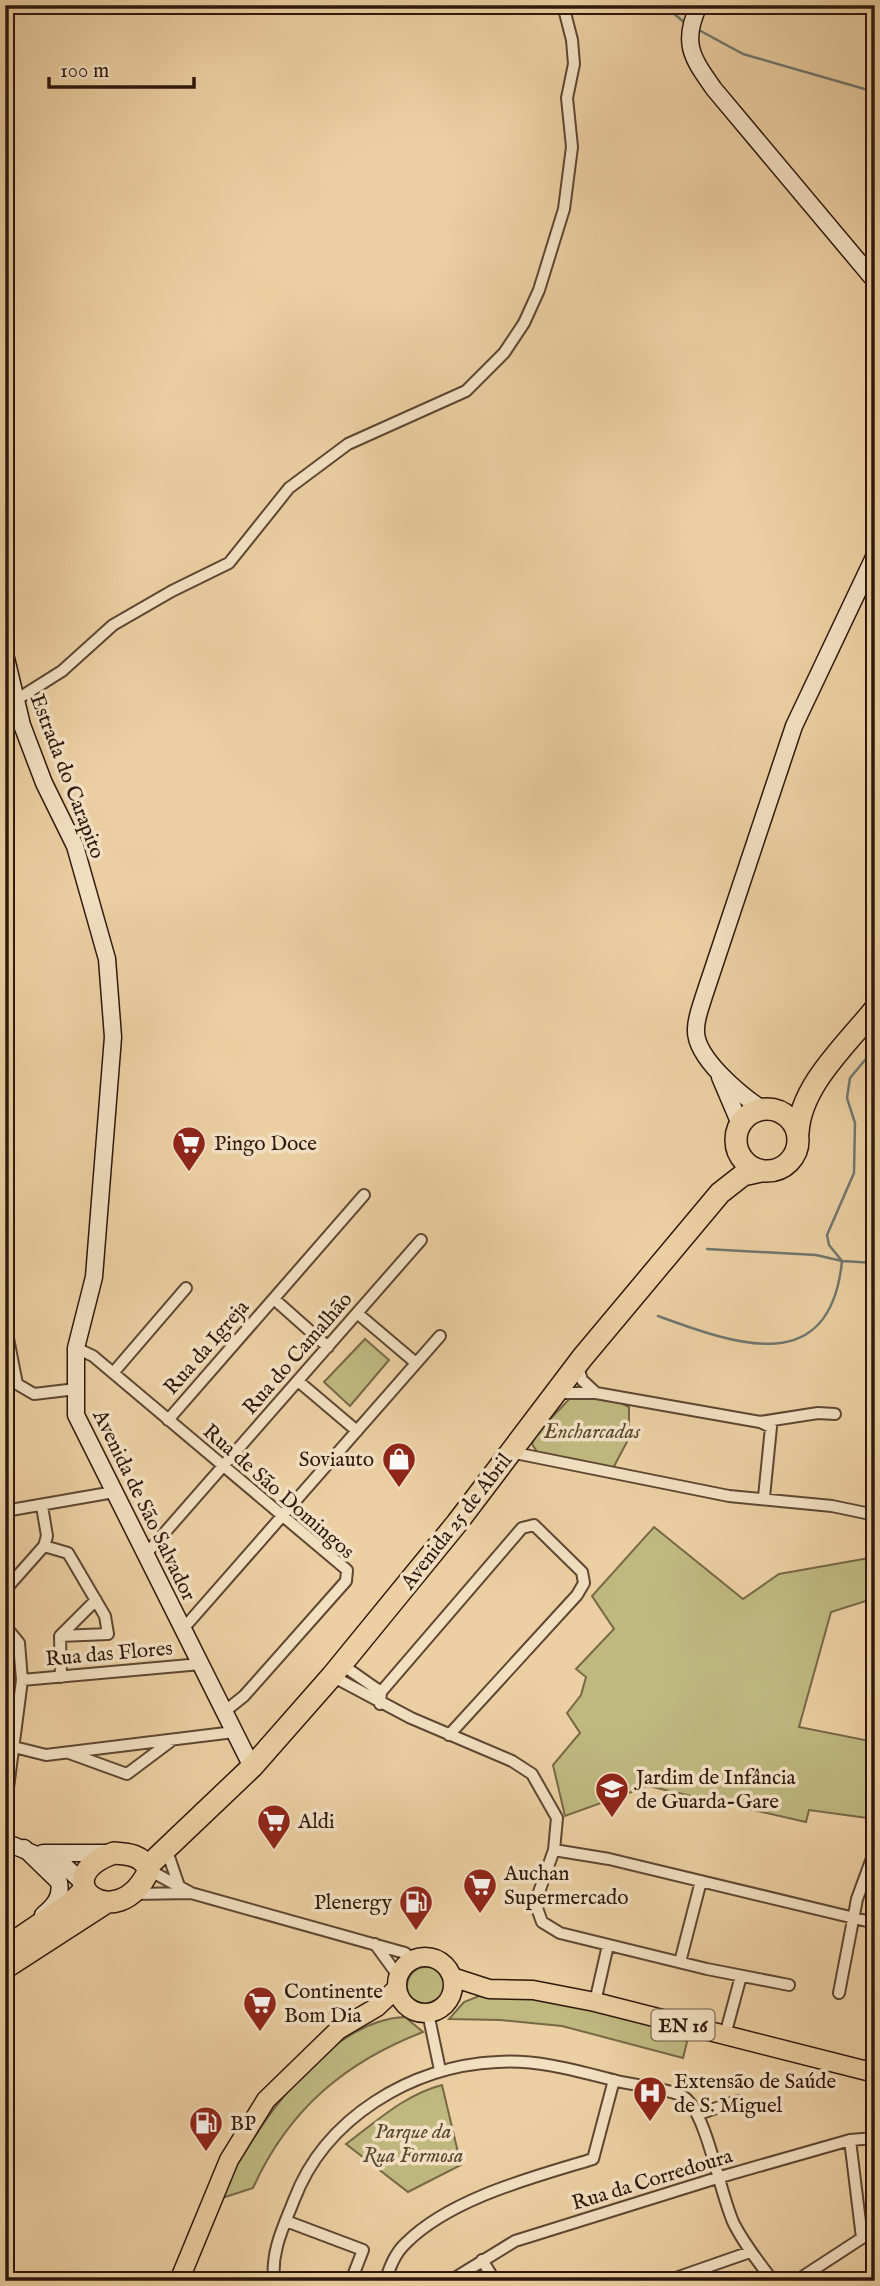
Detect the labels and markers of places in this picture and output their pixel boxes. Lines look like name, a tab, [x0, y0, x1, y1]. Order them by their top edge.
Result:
supermarket icon: Pingo Doce	[170, 1124, 208, 1173]
place label: Pingo Doce	[214, 1131, 317, 1158]
shop icon: Soviauto	[380, 1440, 418, 1489]
place label: Soviauto	[299, 1447, 374, 1474]
place label: Jardim de Infância de Guarda-Gare	[634, 1765, 797, 1816]
school or university icon: Jardim de Infância de Guarda-Gare	[593, 1770, 631, 1819]
supermarket icon: Aldi	[255, 1802, 293, 1851]
place label: Aldi	[297, 1809, 335, 1836]
place label: Auchan Supermercado	[503, 1861, 629, 1912]
supermarket icon: Auchan Supermercado	[461, 1866, 499, 1915]
fuel station icon: Plenergy	[397, 1883, 435, 1932]
place label: Plenergy	[314, 1890, 393, 1917]
place label: Continente Bom Dia	[284, 1979, 383, 2030]
supermarket icon: Continente Bom Dia	[241, 1984, 279, 2033]
place label: Extensão de Saúde de S. Miguel	[674, 2069, 837, 2120]
hospital icon: Extensão de Saúde de S. Miguel	[631, 2074, 669, 2123]
fuel station icon: BP	[187, 2104, 225, 2153]
place label: BP	[230, 2111, 256, 2138]

